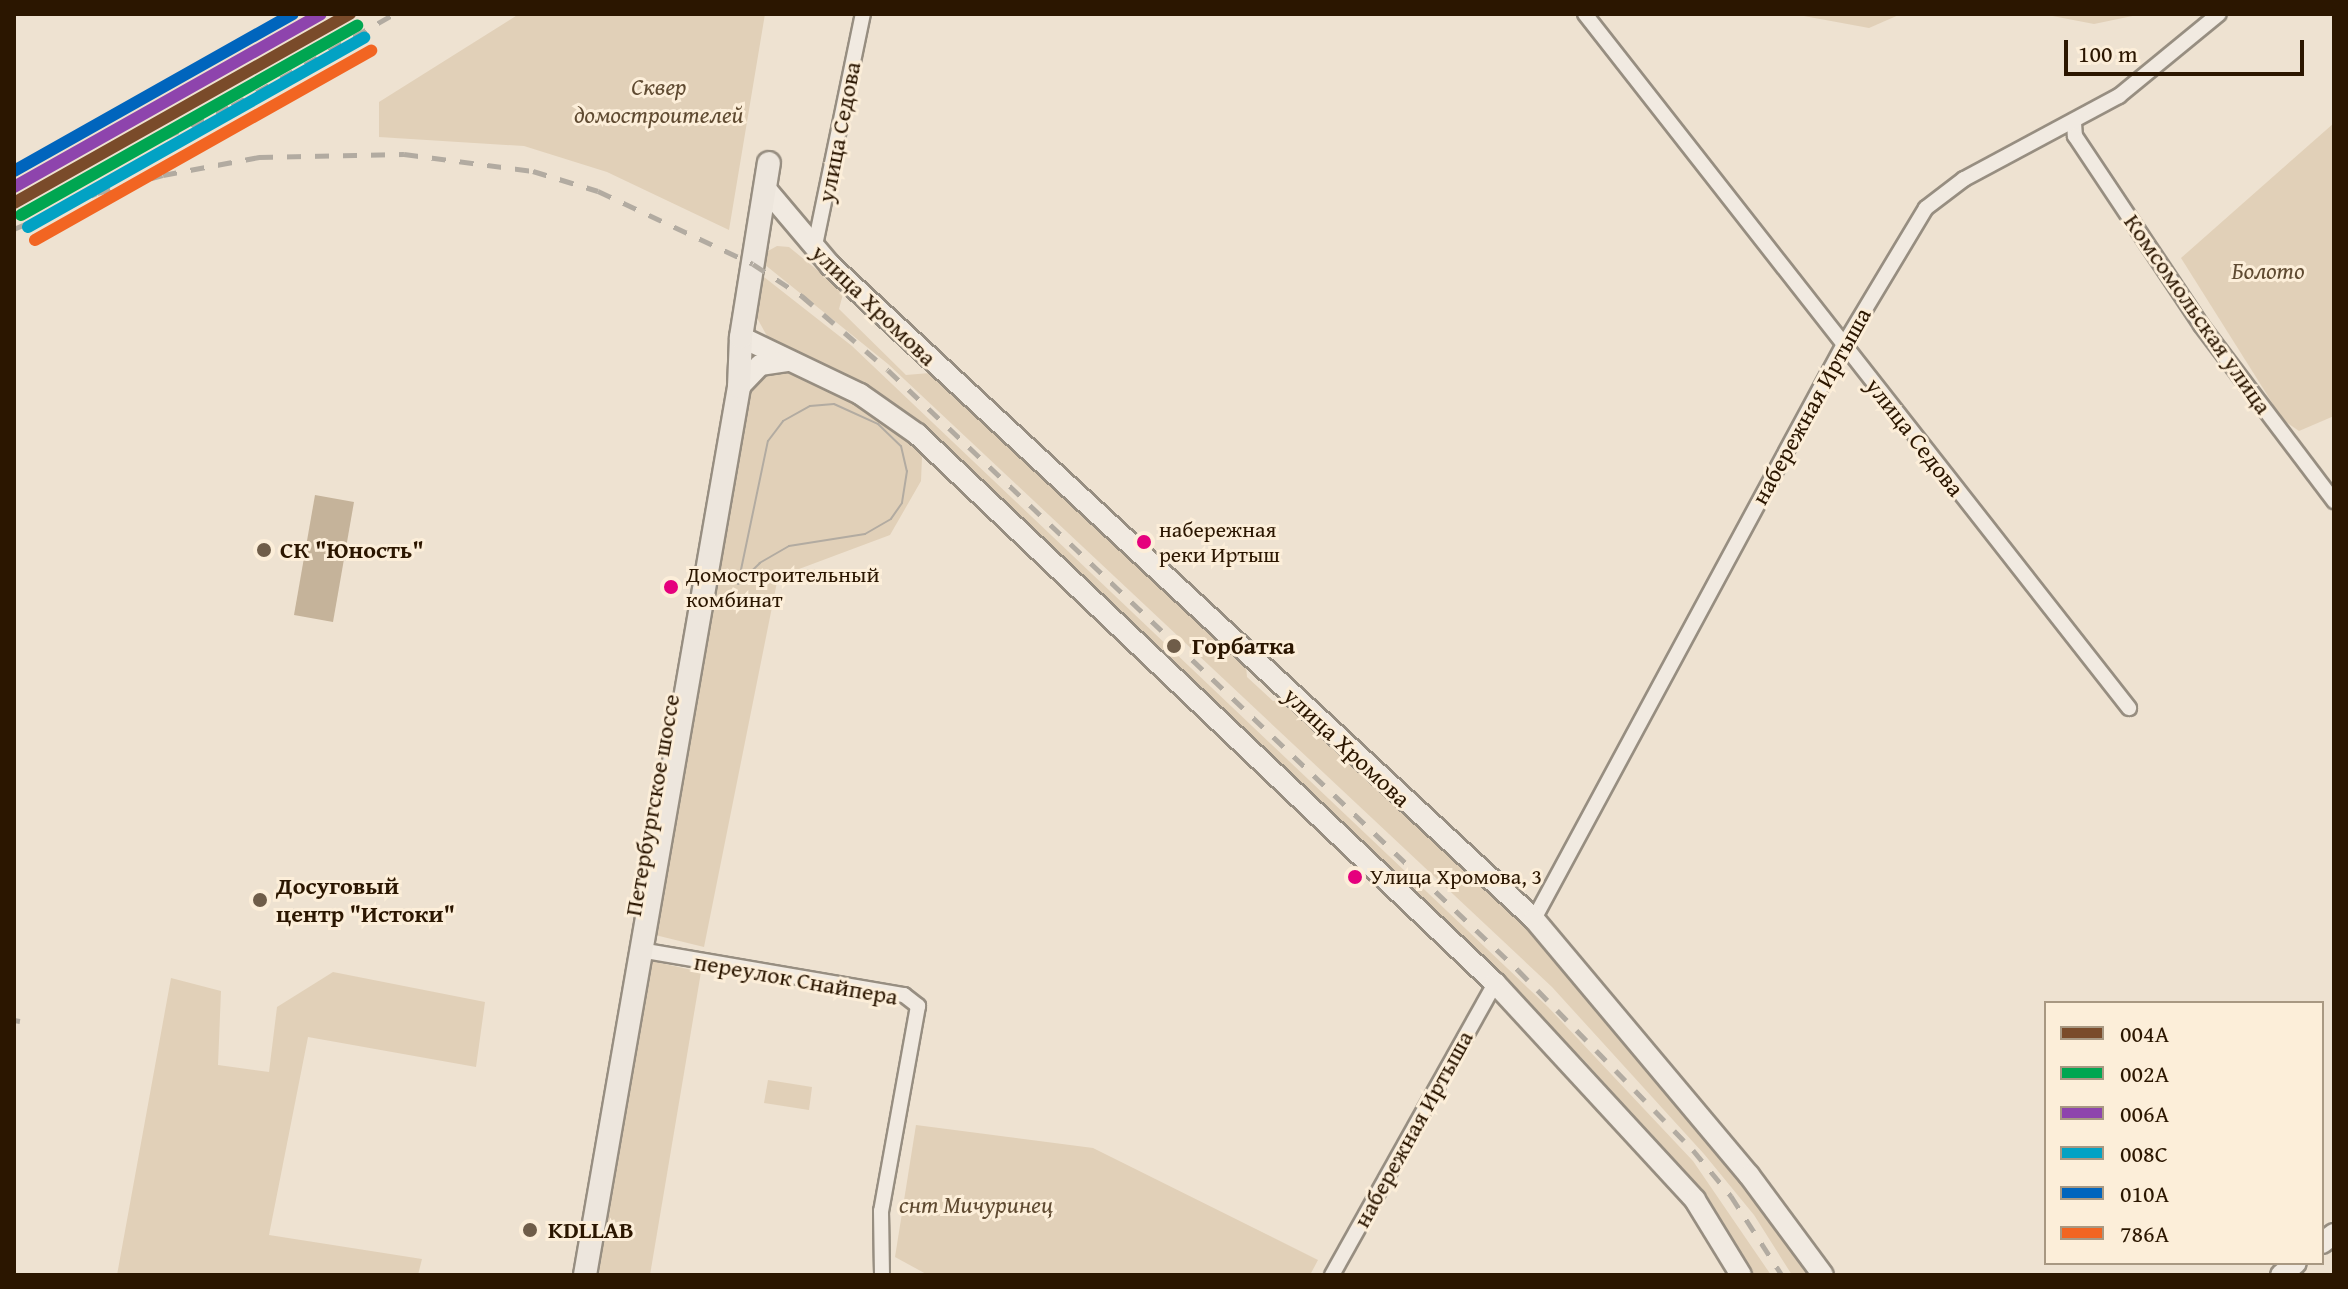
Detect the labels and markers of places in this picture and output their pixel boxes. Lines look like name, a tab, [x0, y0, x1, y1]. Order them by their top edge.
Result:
place label: набережная реки Иртыш	[1159, 516, 1280, 568]
marker: набережная реки Иртыш	[1136, 534, 1152, 550]
place label: СК "Юность"	[280, 536, 424, 564]
marker: СК "Юность"	[255, 541, 273, 559]
place label: Домостроительный комбинат	[686, 561, 879, 612]
marker: Домостроительный комбинат	[663, 579, 679, 595]
place label: Горбатка	[1192, 632, 1295, 660]
marker: Горбатка	[1163, 635, 1185, 657]
place label: Улица Хромова, 3	[1370, 864, 1542, 890]
marker: Улица Хромова, 3	[1347, 869, 1363, 885]
place label: Досуговый центр "Истоки"	[276, 872, 455, 928]
marker: Досуговый центр "Истоки"	[251, 891, 269, 909]
place label: KDLLAB	[548, 1216, 634, 1244]
marker: KDLLAB	[519, 1219, 541, 1241]

